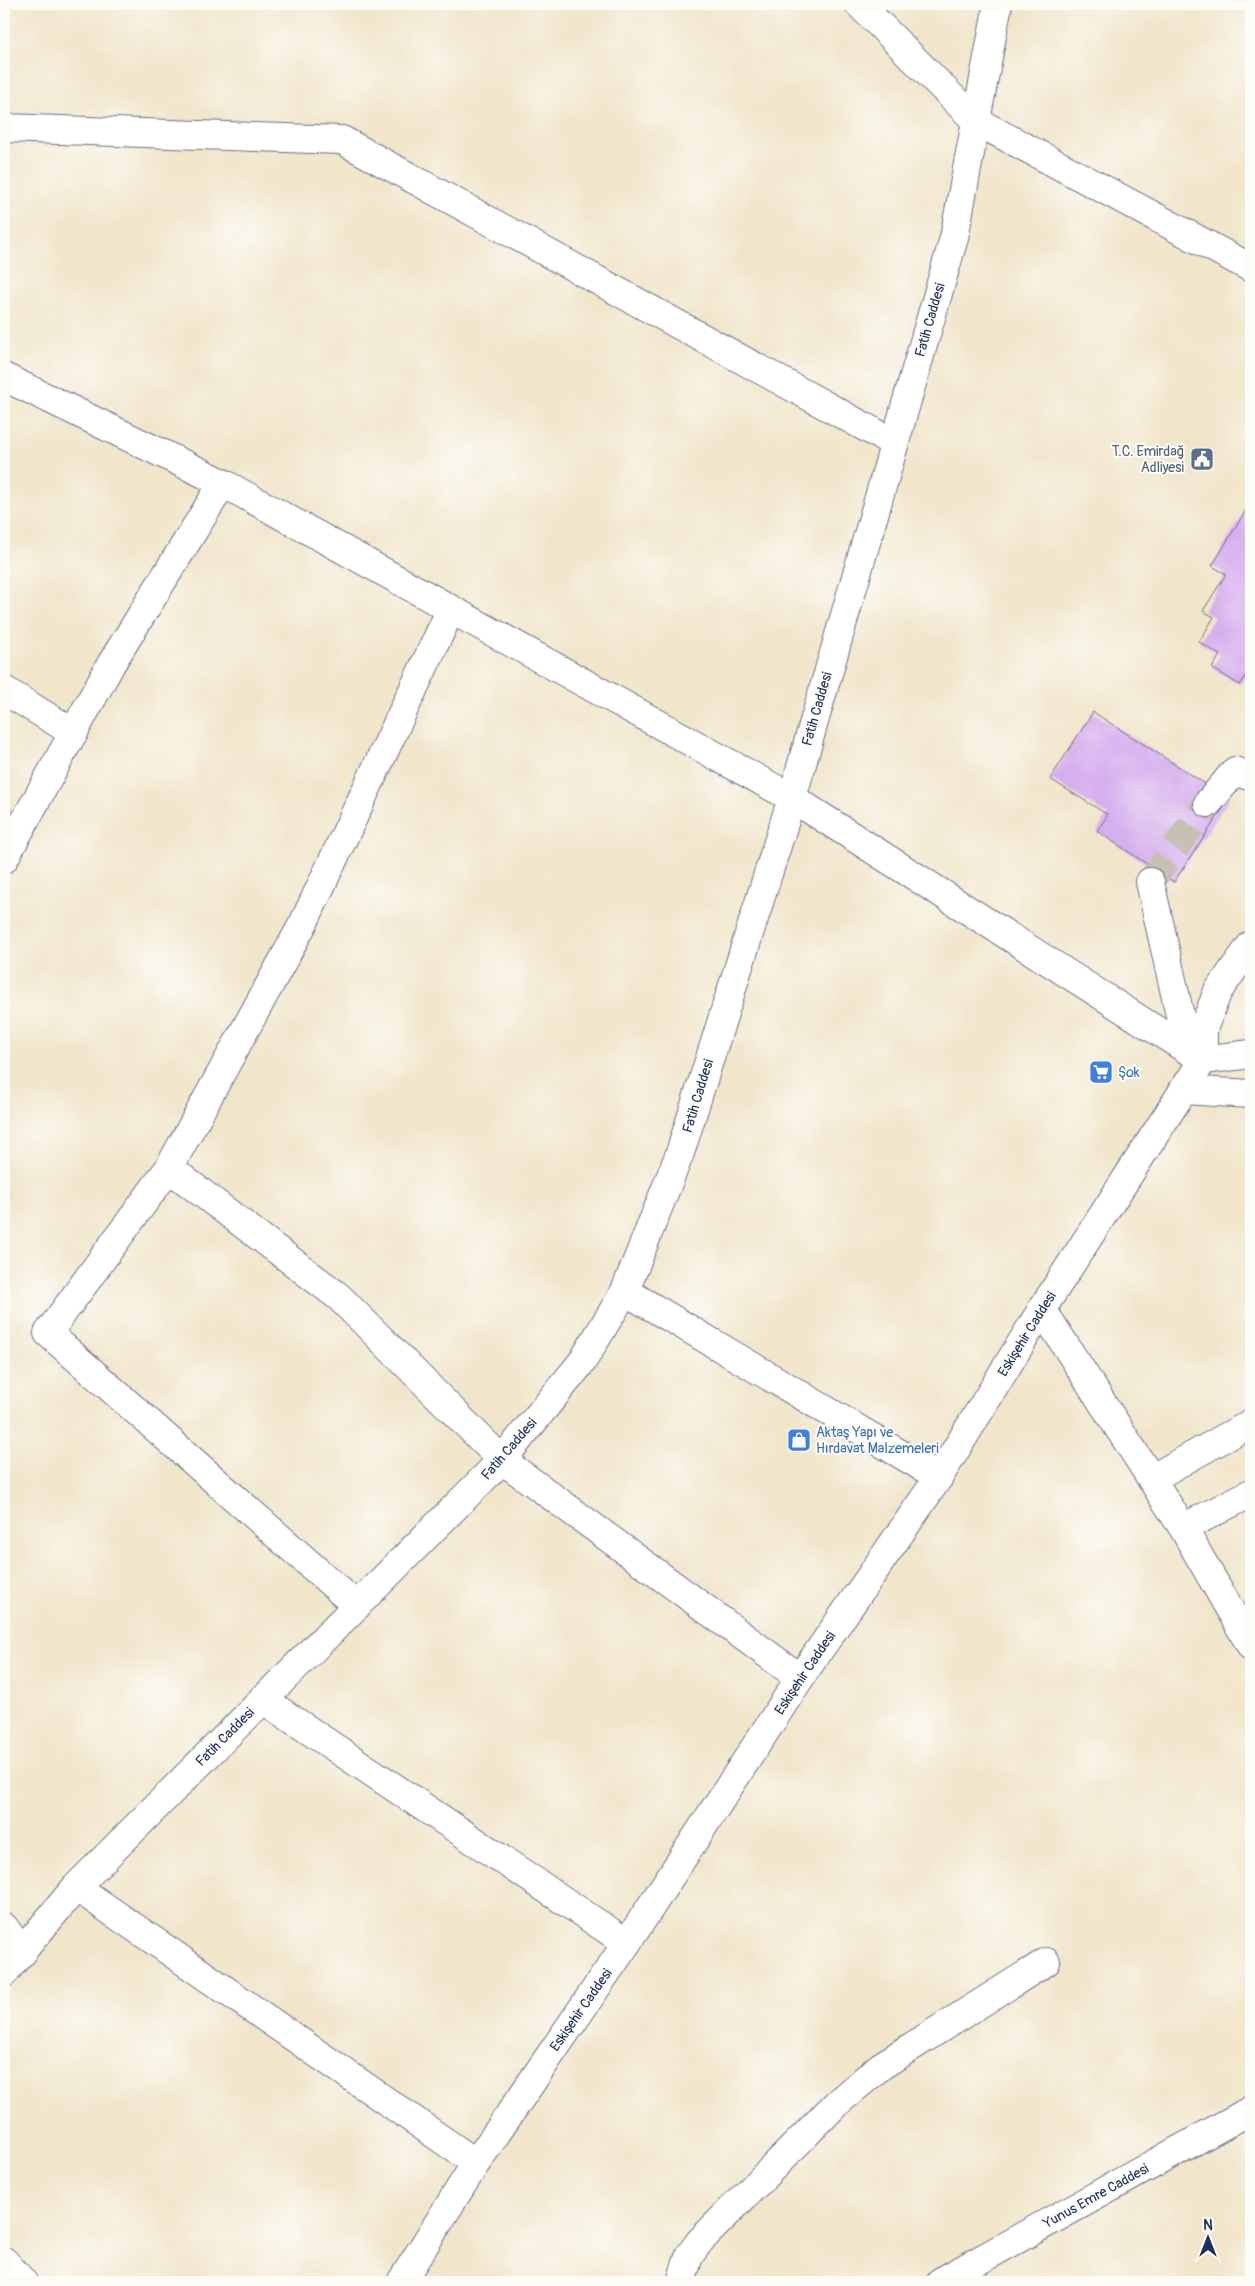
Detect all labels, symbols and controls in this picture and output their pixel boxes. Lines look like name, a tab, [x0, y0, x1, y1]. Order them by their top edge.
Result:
street label: Fatih Caddesi	[911, 281, 949, 359]
place label: T.C. Emirdağ Adliyesi	[1112, 443, 1185, 476]
public building icon: T.C. Emirdağ Adliyesi	[1189, 446, 1215, 472]
street label: Fatih Caddesi	[798, 670, 836, 748]
street label: Fatih Caddesi	[679, 1057, 717, 1135]
supermarket icon: Şok	[1088, 1059, 1114, 1085]
place label: Şok	[1118, 1064, 1140, 1081]
street label: Eskişehir Caddesi	[994, 1288, 1060, 1380]
street label: Fatih Caddesi	[478, 1414, 541, 1483]
place label: Aktaş Yapı ve Hırdavat Malzemeleri	[816, 1424, 939, 1457]
shop icon: Aktaş Yapı ve Hırdavat Malzemeleri	[786, 1427, 812, 1453]
street label: Eskişehir Caddesi	[771, 1628, 839, 1718]
street label: Fatih Caddesi	[192, 1704, 258, 1770]
street label: Eskişehir Caddesi	[546, 1965, 616, 2055]
street label: Yunus Emre Caddesi	[1039, 2160, 1152, 2233]
north arrow	[1182, 2214, 1232, 2264]
text: N	[1203, 2217, 1213, 2234]

